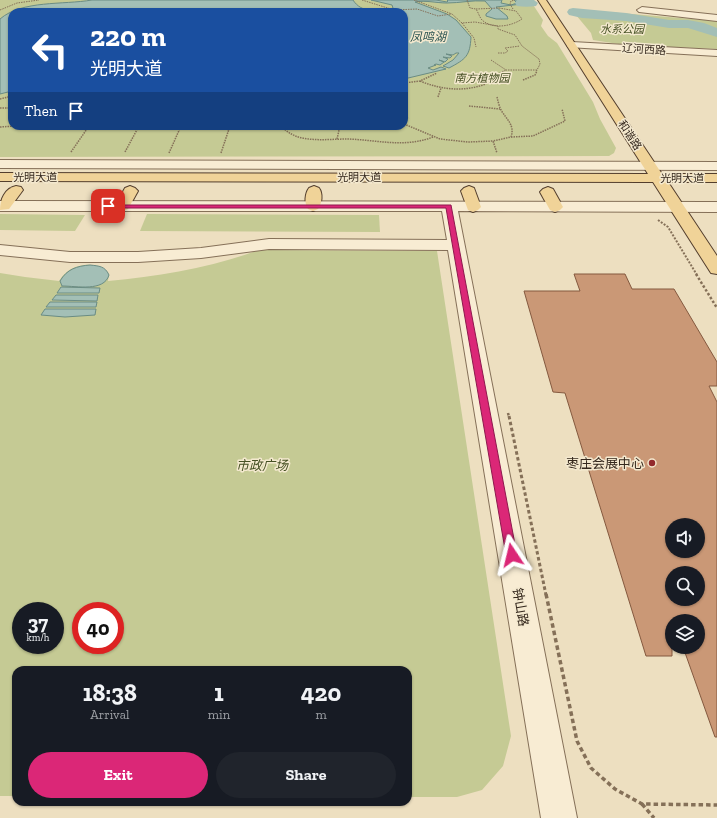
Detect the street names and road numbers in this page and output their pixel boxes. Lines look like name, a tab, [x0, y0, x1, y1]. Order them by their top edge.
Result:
street label: 辽河西路	[622, 41, 666, 58]
street label: 和谐路	[615, 118, 644, 153]
street label: 光明大道	[13, 171, 57, 184]
street label: 光明大道	[337, 171, 381, 184]
street label: 光明大道	[660, 172, 704, 185]
street label: 钟山路	[510, 587, 531, 628]

